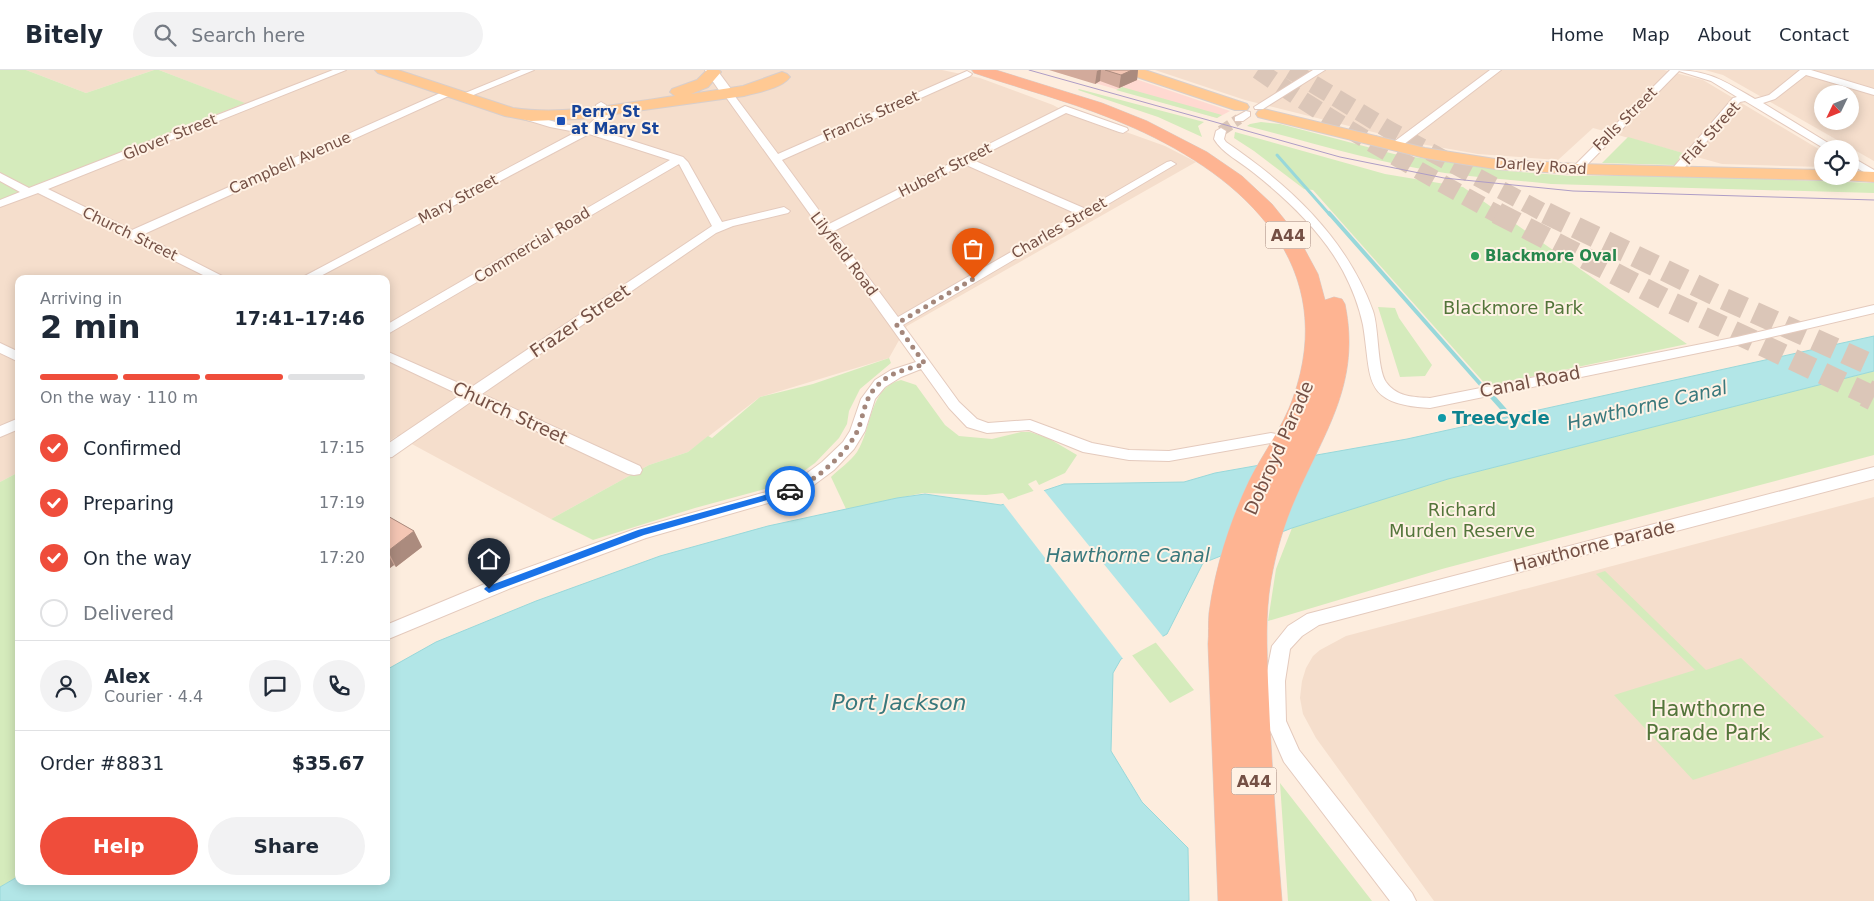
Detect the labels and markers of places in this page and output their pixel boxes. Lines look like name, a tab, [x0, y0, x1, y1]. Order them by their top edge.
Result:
place label: Perry St at Mary St	[571, 103, 659, 138]
marker: Perry St at Mary St	[555, 115, 567, 127]
pin	[952, 228, 994, 279]
place label: Blackmore Oval	[1485, 247, 1617, 265]
marker: Blackmore Oval	[1469, 250, 1481, 262]
place label: TreeCycle	[1452, 407, 1550, 428]
marker: TreeCycle	[1436, 412, 1448, 424]
pin	[468, 538, 510, 589]

